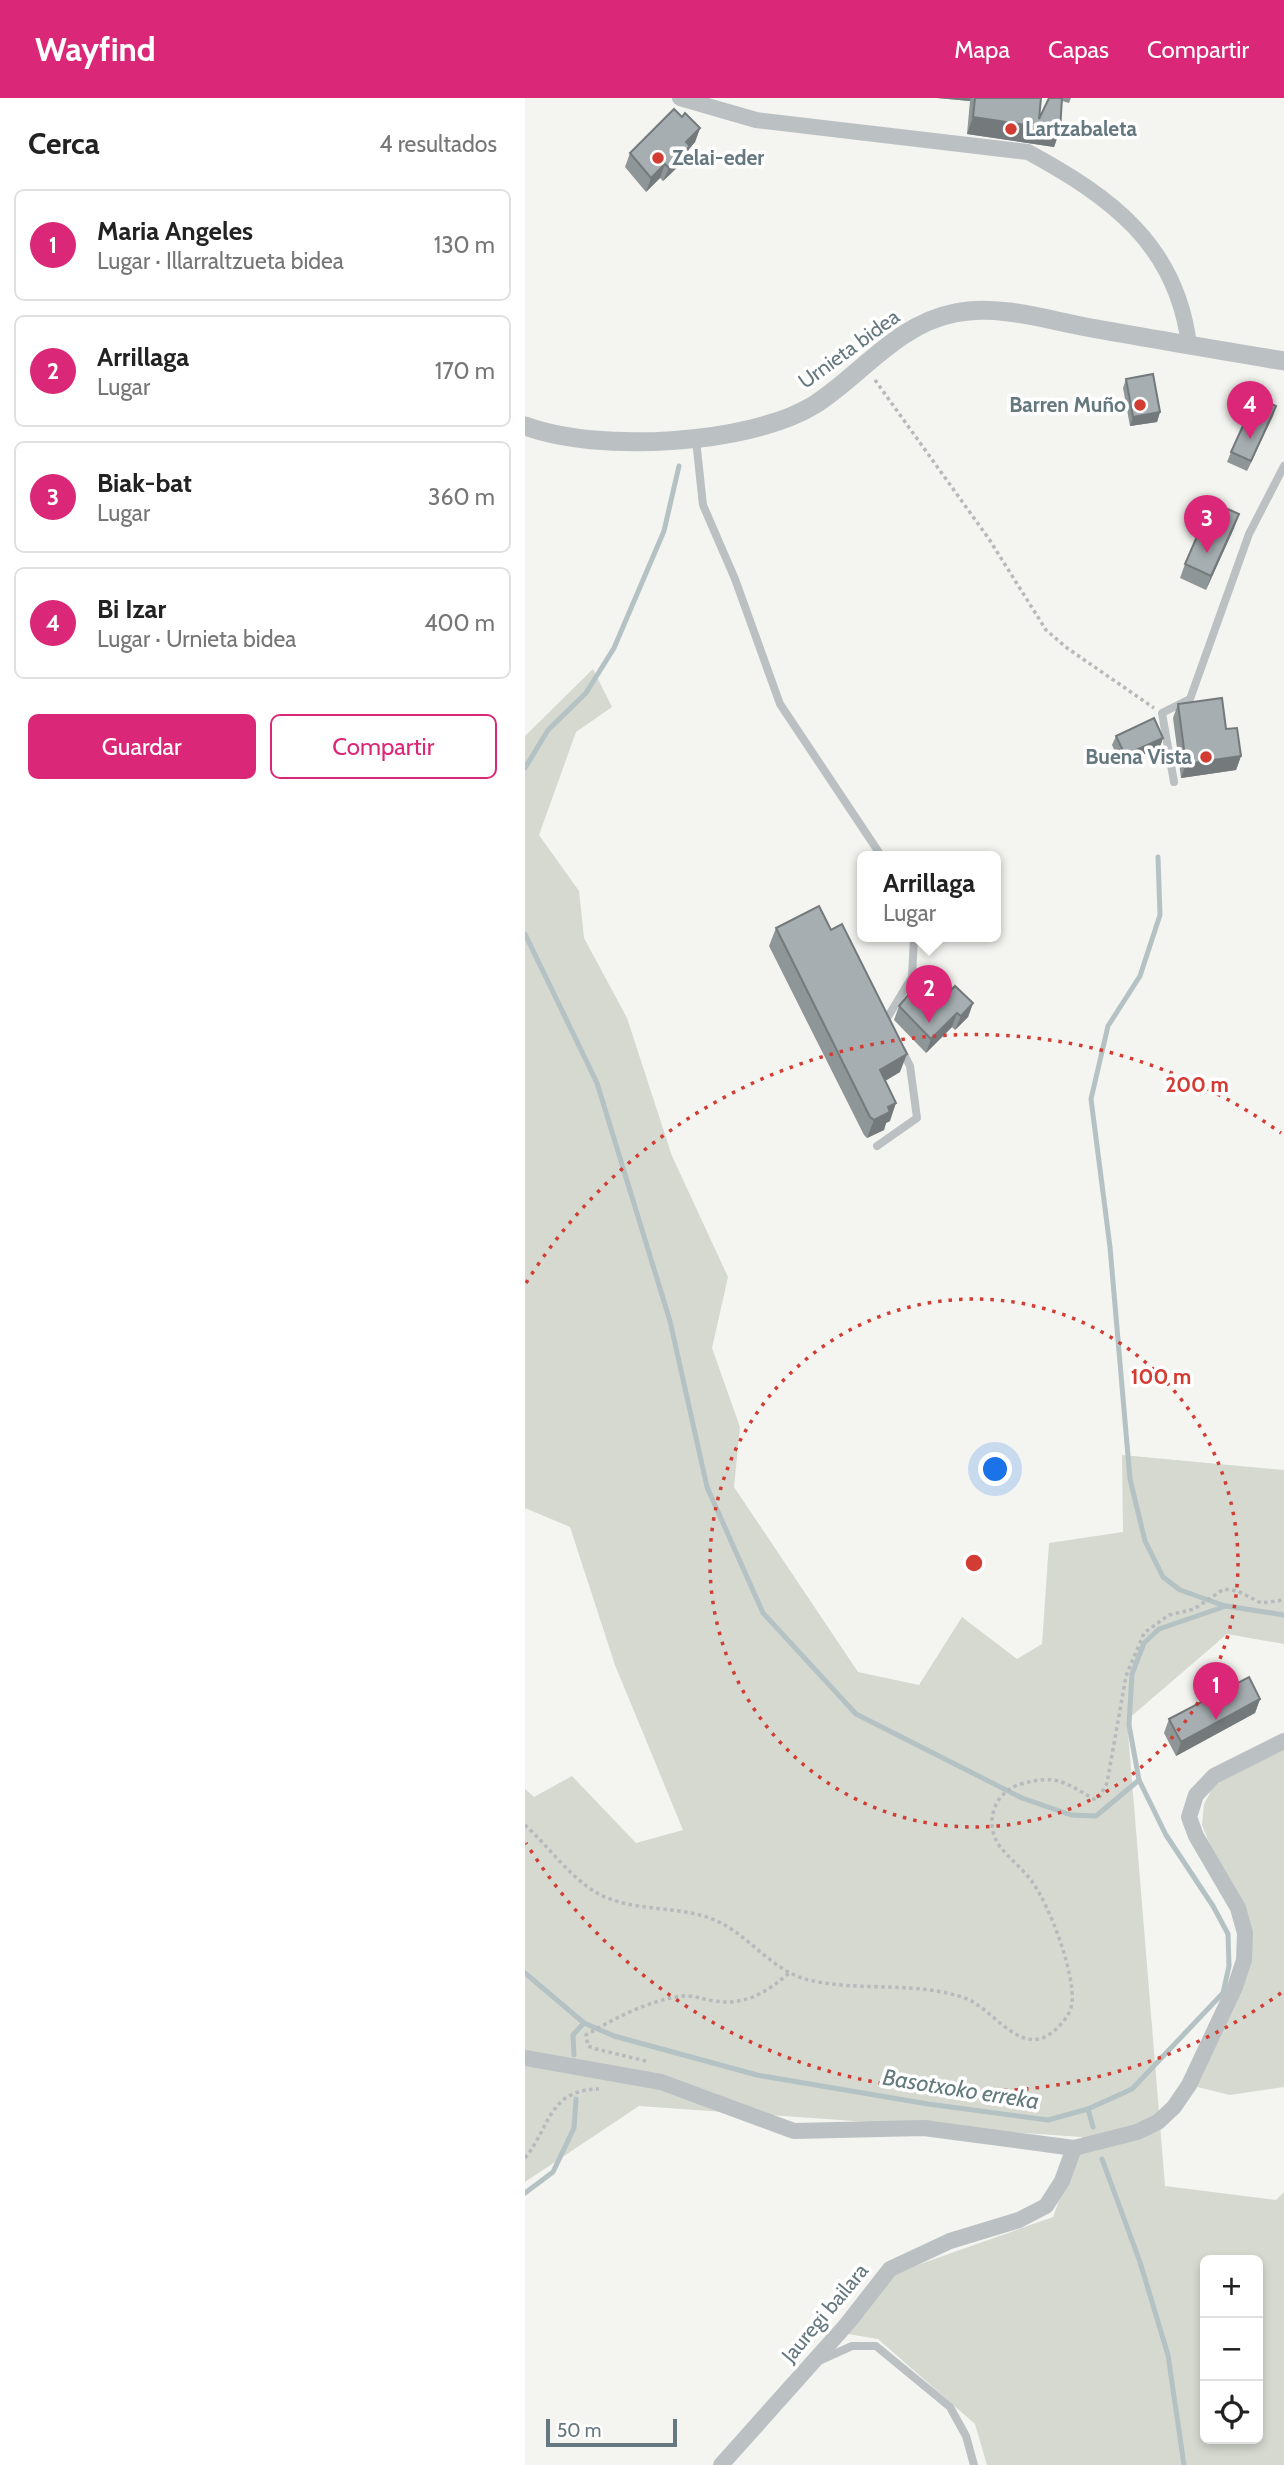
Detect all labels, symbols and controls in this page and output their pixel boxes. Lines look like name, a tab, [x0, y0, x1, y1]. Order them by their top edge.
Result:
text: Wayfind	[35, 29, 156, 69]
text: Mapa	[954, 35, 1010, 64]
text: Capas	[1048, 35, 1109, 64]
text: Compartir	[1147, 35, 1249, 64]
place label: Lartzabaleta	[1025, 116, 1137, 141]
marker: Lartzabaleta	[1003, 121, 1019, 137]
text: Cerca	[28, 125, 100, 162]
text: 4 resultados	[379, 130, 497, 158]
place label: Zelai-eder	[672, 145, 764, 170]
marker: Zelai-eder	[650, 150, 666, 166]
text: Maria Angeles	[97, 215, 253, 247]
text: 1	[49, 231, 57, 259]
text: 130 m	[434, 231, 495, 259]
text: Lugar · Illarraltzueta bidea	[97, 247, 344, 275]
street label: Urnieta bidea	[793, 304, 904, 394]
text: Arrillaga	[97, 341, 189, 373]
text: 2	[47, 357, 59, 385]
text: 170 m	[435, 357, 495, 385]
text: Lugar	[97, 373, 150, 401]
pin: 4	[1227, 381, 1273, 439]
place label: Barren Muño	[1009, 392, 1126, 417]
marker: Barren Muño	[1132, 397, 1148, 413]
text: Biak-bat	[97, 467, 192, 499]
text: 3	[47, 483, 59, 511]
text: 360 m	[428, 483, 495, 511]
pin: 3	[1184, 495, 1230, 553]
text: Lugar	[97, 499, 150, 527]
text: Bi Izar	[97, 593, 166, 625]
text: 4	[46, 609, 60, 637]
text: 400 m	[424, 609, 495, 637]
text: Lugar · Urnieta bidea	[97, 625, 296, 653]
button: Guardar	[28, 714, 256, 779]
button: Compartir	[270, 714, 497, 779]
place label: Buena Vista	[1085, 744, 1193, 769]
marker: Buena Vista	[1198, 749, 1214, 765]
popup	[857, 851, 1001, 942]
text: Arrillaga	[883, 867, 975, 899]
text: Lugar	[883, 899, 936, 927]
pin: 2	[906, 965, 952, 1023]
text: 200 m	[1165, 1072, 1229, 1097]
text: 100 m	[1131, 1364, 1191, 1389]
your location	[978, 1452, 1012, 1486]
centre of rings	[962, 1551, 986, 1575]
pin: 1	[1193, 1662, 1239, 1720]
water label: Basotxoko erreka	[881, 2063, 1041, 2115]
map controls	[1200, 2255, 1263, 2444]
button: +	[1200, 2255, 1263, 2318]
street label: Jauregi bailara	[775, 2258, 873, 2368]
button: −	[1200, 2318, 1263, 2381]
button: locate	[1200, 2381, 1263, 2444]
scale bar	[546, 2416, 677, 2448]
text: 50 m	[557, 2419, 601, 2442]

